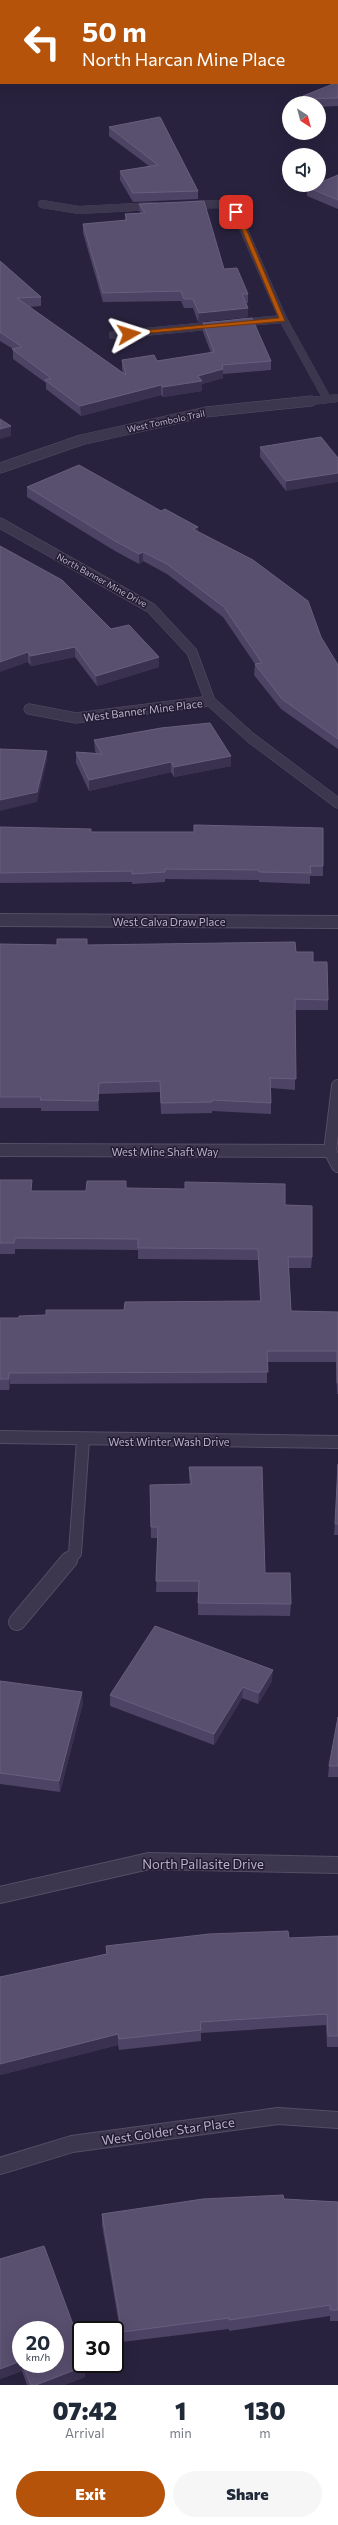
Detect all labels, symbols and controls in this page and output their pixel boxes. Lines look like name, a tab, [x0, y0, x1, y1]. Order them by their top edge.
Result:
text: 50 m	[82, 14, 147, 48]
icon: left	[16, 16, 68, 68]
text: North Harcan Mine Place	[82, 48, 285, 70]
north arrow	[282, 96, 326, 140]
map controls	[282, 96, 326, 192]
button: sound	[282, 148, 326, 192]
pin	[219, 195, 253, 229]
icon: arrive	[225, 201, 247, 223]
position arrow	[108, 313, 150, 355]
street label: West Tombolo Trail	[126, 407, 206, 435]
street label: North Banner Mine Drive	[55, 551, 149, 610]
street label: West Banner Mine Place	[83, 696, 203, 724]
street label: West Calva Draw Place	[113, 915, 226, 928]
street label: West Mine Shaft Way	[112, 1145, 219, 1158]
street label: West Winter Wash Drive	[108, 1435, 230, 1448]
street label: North Pallasite Drive	[142, 1856, 264, 1872]
street label: West Golder Star Place	[100, 2114, 236, 2148]
speed limit sign: 30	[72, 2321, 124, 2373]
text: 20	[26, 2330, 50, 2354]
text: km/h	[26, 2351, 50, 2363]
text: 07:42	[52, 2396, 117, 2425]
text: 1	[175, 2396, 186, 2425]
text: 130	[244, 2396, 286, 2425]
text: Arrival	[65, 2425, 104, 2441]
text: min	[170, 2425, 192, 2441]
text: m	[259, 2425, 270, 2441]
button: Exit	[16, 2471, 165, 2517]
button: Share	[173, 2471, 322, 2517]

